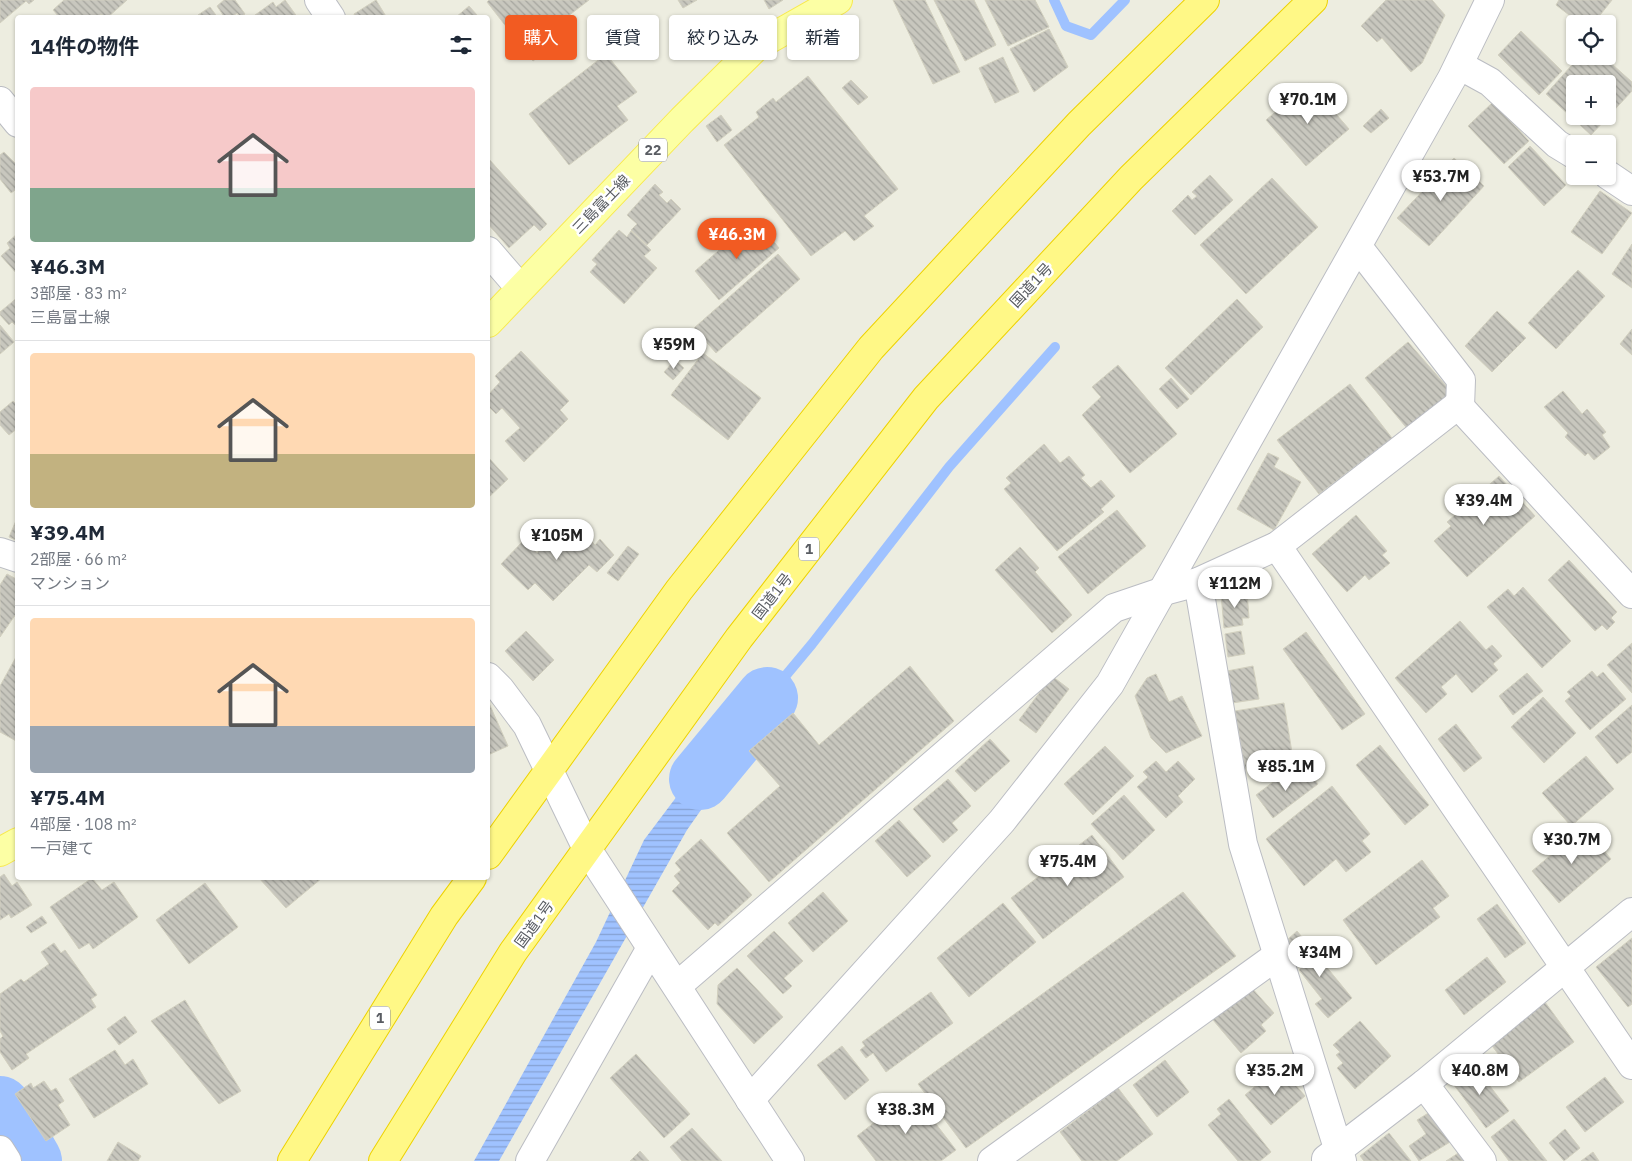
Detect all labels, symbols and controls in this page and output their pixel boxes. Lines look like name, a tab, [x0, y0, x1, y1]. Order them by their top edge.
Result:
chip: 購入	[505, 15, 577, 60]
chip: 賃貸	[587, 15, 659, 60]
chip: 絞り込み	[669, 15, 777, 60]
chip: 新着	[787, 15, 859, 60]
map controls	[1566, 15, 1616, 185]
button: locate	[1566, 15, 1616, 65]
icon: filters	[447, 31, 475, 59]
text: 14件の物件	[30, 32, 139, 60]
button: +	[1566, 75, 1616, 125]
pin: ¥70.1M	[1267, 82, 1349, 125]
text: ¥70.1M	[1279, 89, 1337, 109]
icon: home	[208, 120, 298, 210]
button: −	[1566, 135, 1616, 185]
road number: 22	[639, 138, 667, 162]
pin: ¥53.7M	[1400, 160, 1482, 202]
text: ¥53.7M	[1412, 166, 1470, 186]
street label: 三島富士線	[568, 170, 634, 238]
pin: ¥46.3M	[696, 218, 778, 260]
text: ¥46.3M	[708, 224, 766, 244]
text: ¥46.3M	[30, 252, 105, 280]
street label: 国道1号	[1006, 259, 1056, 311]
text: 3部屋 · 83 m²	[30, 283, 127, 303]
text: 三島富士線	[30, 307, 110, 327]
pin: ¥59M	[644, 328, 704, 370]
text: ¥59M	[653, 334, 695, 354]
icon: home	[208, 385, 298, 475]
pin: ¥39.4M	[1443, 484, 1525, 526]
text: ¥39.4M	[1455, 490, 1513, 510]
text: ¥39.4M	[30, 518, 105, 546]
pin: ¥105M	[522, 518, 592, 561]
text: ¥105M	[531, 525, 583, 545]
road number: 1	[799, 538, 819, 560]
text: 2部屋 · 66 m²	[30, 549, 127, 569]
pin: ¥112M	[1200, 566, 1270, 609]
street label: 国道1号	[748, 569, 796, 623]
text: マンション	[30, 573, 110, 593]
text: ¥112M	[1209, 573, 1261, 593]
icon: home	[208, 650, 298, 740]
pin: ¥85.1M	[1245, 750, 1327, 792]
text: ¥85.1M	[1257, 756, 1315, 776]
text: ¥75.4M	[30, 783, 105, 811]
text: 4部屋 · 108 m²	[30, 814, 136, 834]
pin: ¥30.7M	[1531, 822, 1613, 865]
text: ¥30.7M	[1543, 829, 1601, 849]
text: 一戸建て	[30, 838, 94, 858]
pin: ¥75.4M	[1027, 844, 1109, 887]
text: ¥75.4M	[1039, 851, 1097, 871]
street label: 国道1号	[510, 897, 558, 951]
pin: ¥34M	[1290, 936, 1350, 978]
text: ¥34M	[1299, 942, 1341, 962]
road number: 1	[370, 1006, 390, 1030]
pin: ¥35.2M	[1234, 1054, 1316, 1096]
pin: ¥40.8M	[1439, 1054, 1521, 1096]
text: ¥35.2M	[1246, 1060, 1304, 1080]
text: ¥40.8M	[1451, 1060, 1509, 1080]
pin: ¥38.3M	[865, 1092, 947, 1135]
text: ¥38.3M	[877, 1099, 935, 1119]

